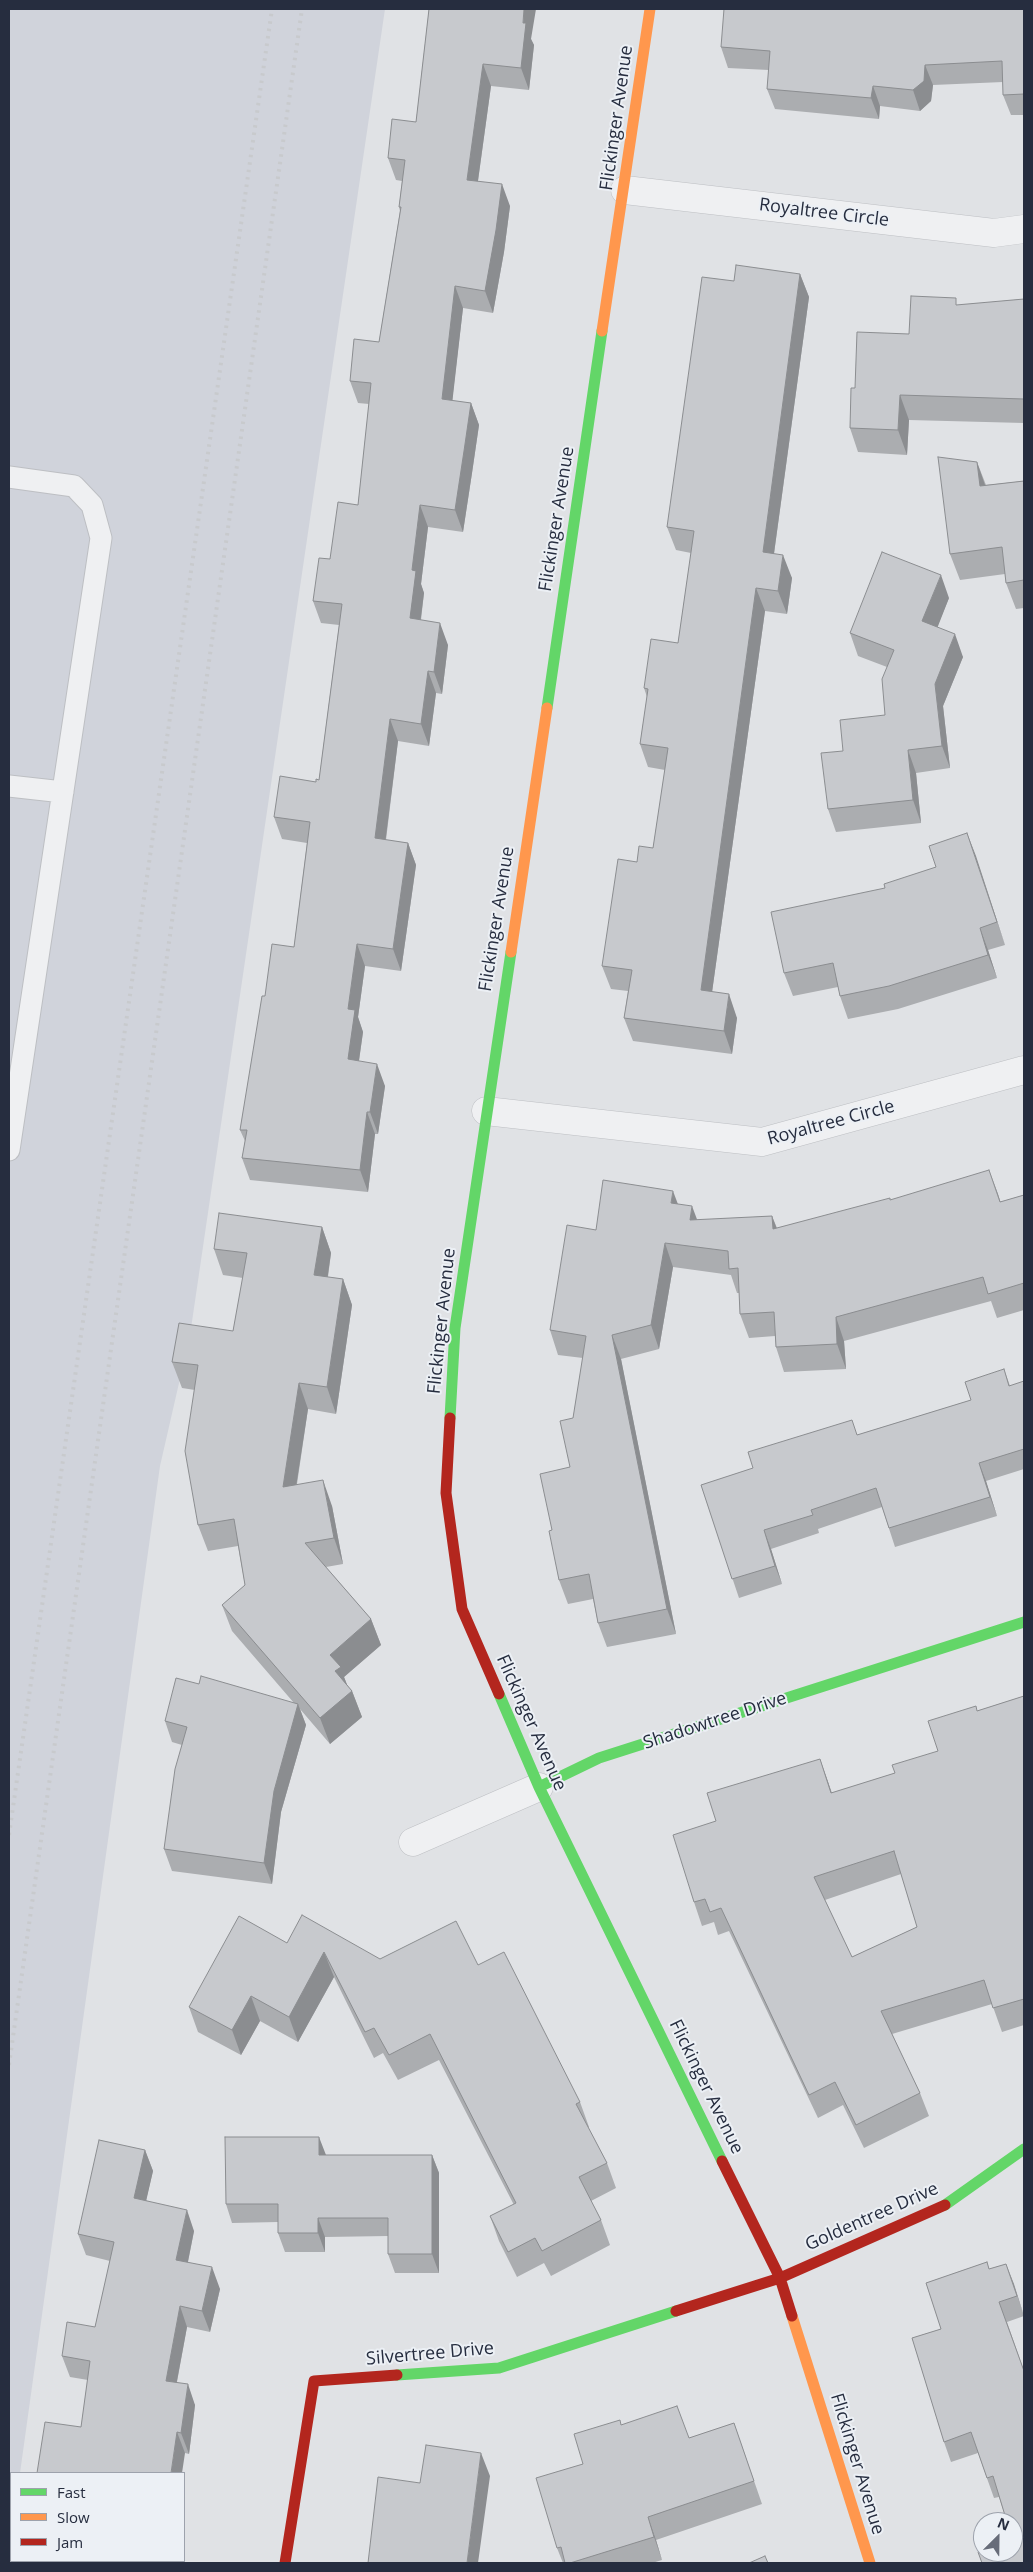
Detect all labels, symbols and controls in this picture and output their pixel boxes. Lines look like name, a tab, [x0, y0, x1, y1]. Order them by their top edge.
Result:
street label: Flickinger Avenue	[596, 44, 638, 192]
street label: Royaltree Circle	[758, 194, 890, 232]
street label: Flickinger Avenue	[535, 445, 579, 593]
street label: Flickinger Avenue	[475, 845, 519, 993]
street label: Royaltree Circle	[765, 1096, 897, 1150]
street label: Flickinger Avenue	[424, 1247, 460, 1395]
street label: Flickinger Avenue	[491, 1652, 571, 1794]
street label: Shadowtree Drive	[641, 1688, 789, 1754]
street label: Flickinger Avenue	[664, 2016, 748, 2158]
street label: Goldentree Drive	[802, 2178, 942, 2256]
street label: Silvertree Drive	[365, 2338, 495, 2370]
street label: Flickinger Avenue	[825, 2391, 889, 2537]
legend	[10, 2472, 185, 2562]
text: Fast	[57, 2482, 86, 2502]
text: Slow	[57, 2507, 90, 2527]
north arrow	[973, 2512, 1023, 2562]
text: N	[995, 2513, 1013, 2535]
text: Jam	[57, 2532, 83, 2552]

